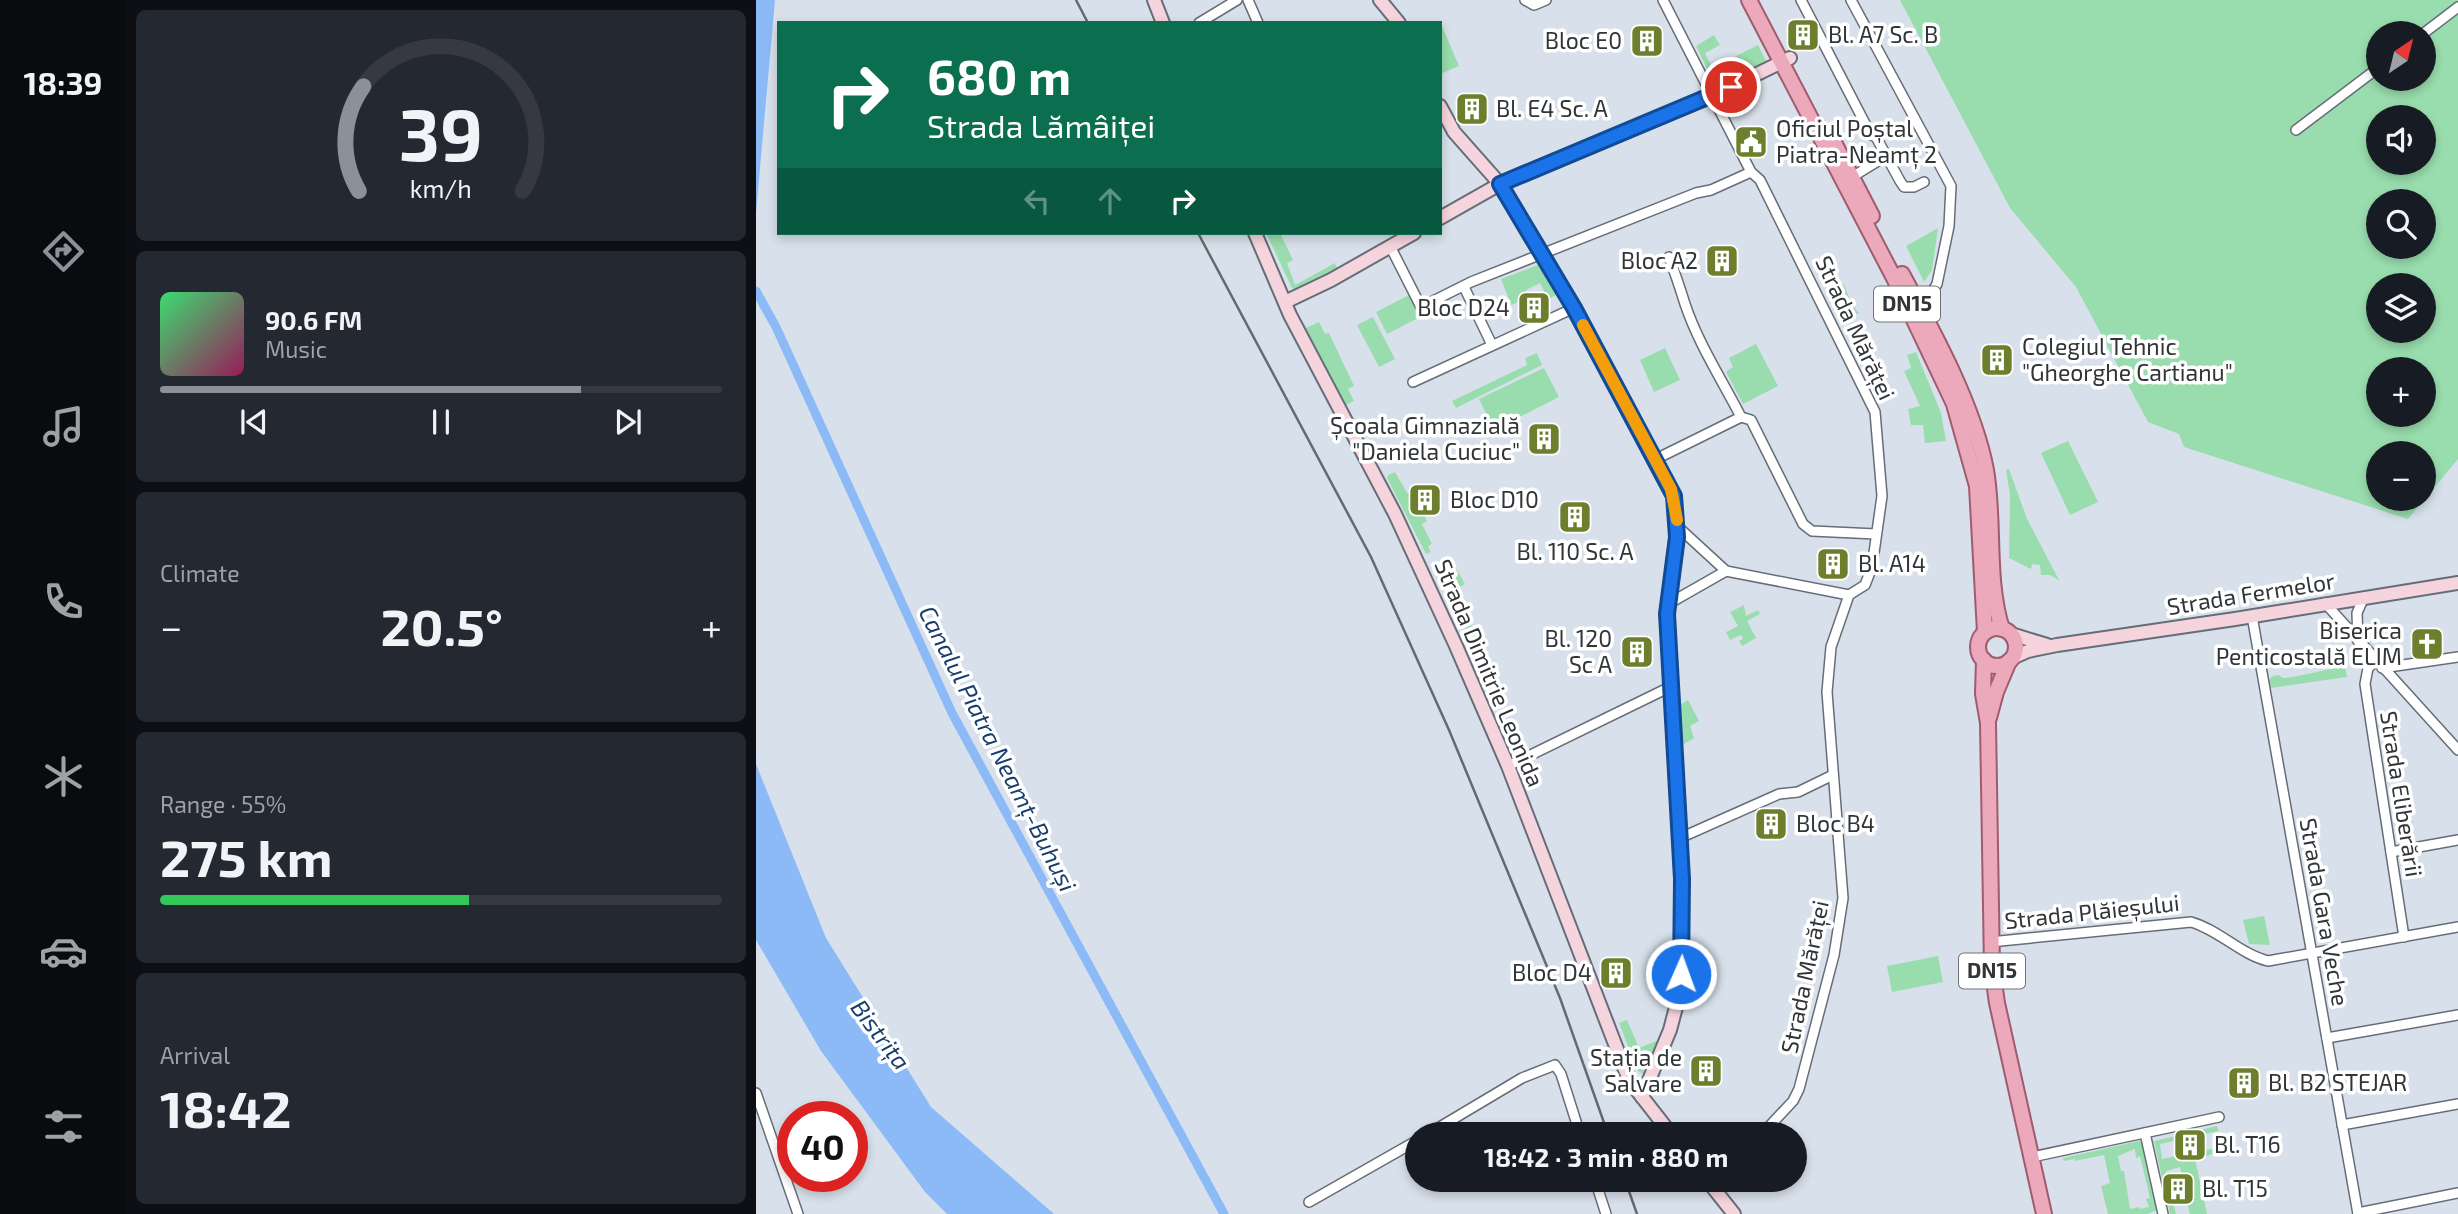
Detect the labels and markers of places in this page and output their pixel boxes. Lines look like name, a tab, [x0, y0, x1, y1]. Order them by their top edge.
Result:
building icon: Bl. A7 Sc. B	[1784, 16, 1822, 54]
place label: Bl. A7 Sc. B	[1828, 20, 1938, 48]
building icon: Bloc E0	[1628, 22, 1666, 60]
place label: Bloc E0	[1545, 26, 1622, 54]
pin	[1701, 57, 1761, 117]
building icon: Bl. E4 Sc. A	[1453, 90, 1491, 128]
place label: Bl. E4 Sc. A	[1496, 94, 1609, 122]
place label: Oficiul Poștal Piatra-Neamț 2	[1776, 114, 1937, 170]
public building icon: Oficiul Poștal Piatra-Neamț 2	[1732, 123, 1770, 161]
building icon: Bloc A2	[1703, 242, 1741, 280]
place label: Bloc A2	[1621, 246, 1698, 274]
building icon: Bloc D24	[1515, 289, 1553, 327]
place label: Bloc D24	[1417, 293, 1510, 321]
place label: Colegiul Tehnic "Gheorghe Cartianu"	[2022, 332, 2233, 386]
building icon: Colegiul Tehnic "Gheorghe Cartianu"	[1978, 341, 2016, 379]
place label: Școala Gimnazială "Daniela Cuciuc"	[1330, 411, 1520, 465]
building icon: Școala Gimnazială "Daniela Cuciuc"	[1525, 420, 1563, 458]
building icon: Bloc D10	[1406, 481, 1444, 519]
place label: Bloc D10	[1450, 485, 1539, 513]
building icon: Bl. 110 Sc. A	[1556, 498, 1594, 536]
place label: Bl. 110 Sc. A	[1516, 537, 1634, 565]
building icon: Bl. A14	[1814, 545, 1852, 583]
place label: Bl. A14	[1858, 549, 1926, 577]
place label: Biserica Penticostală ELIM	[2216, 616, 2402, 670]
place label: Bl. 120 Sc A	[1545, 624, 1613, 678]
church icon: Biserica Penticostală ELIM	[2408, 625, 2446, 663]
building icon: Bl. 120 Sc A	[1618, 633, 1656, 671]
building icon: Bloc B4	[1752, 805, 1790, 843]
place label: Bloc B4	[1796, 809, 1875, 837]
building icon: Bloc D4	[1597, 954, 1635, 992]
place label: Bloc D4	[1512, 958, 1592, 986]
place label: Stația de Salvare	[1590, 1043, 1682, 1097]
building icon: Stația de Salvare	[1687, 1052, 1725, 1090]
building icon: Bl. B2 STEJAR	[2225, 1064, 2263, 1102]
place label: Bl. B2 STEJAR	[2268, 1068, 2407, 1096]
building icon: Bl. T16	[2171, 1126, 2209, 1164]
place label: Bl. T16	[2214, 1130, 2281, 1158]
building icon: Bl. T15	[2159, 1170, 2197, 1208]
place label: Bl. T15	[2202, 1174, 2268, 1202]

